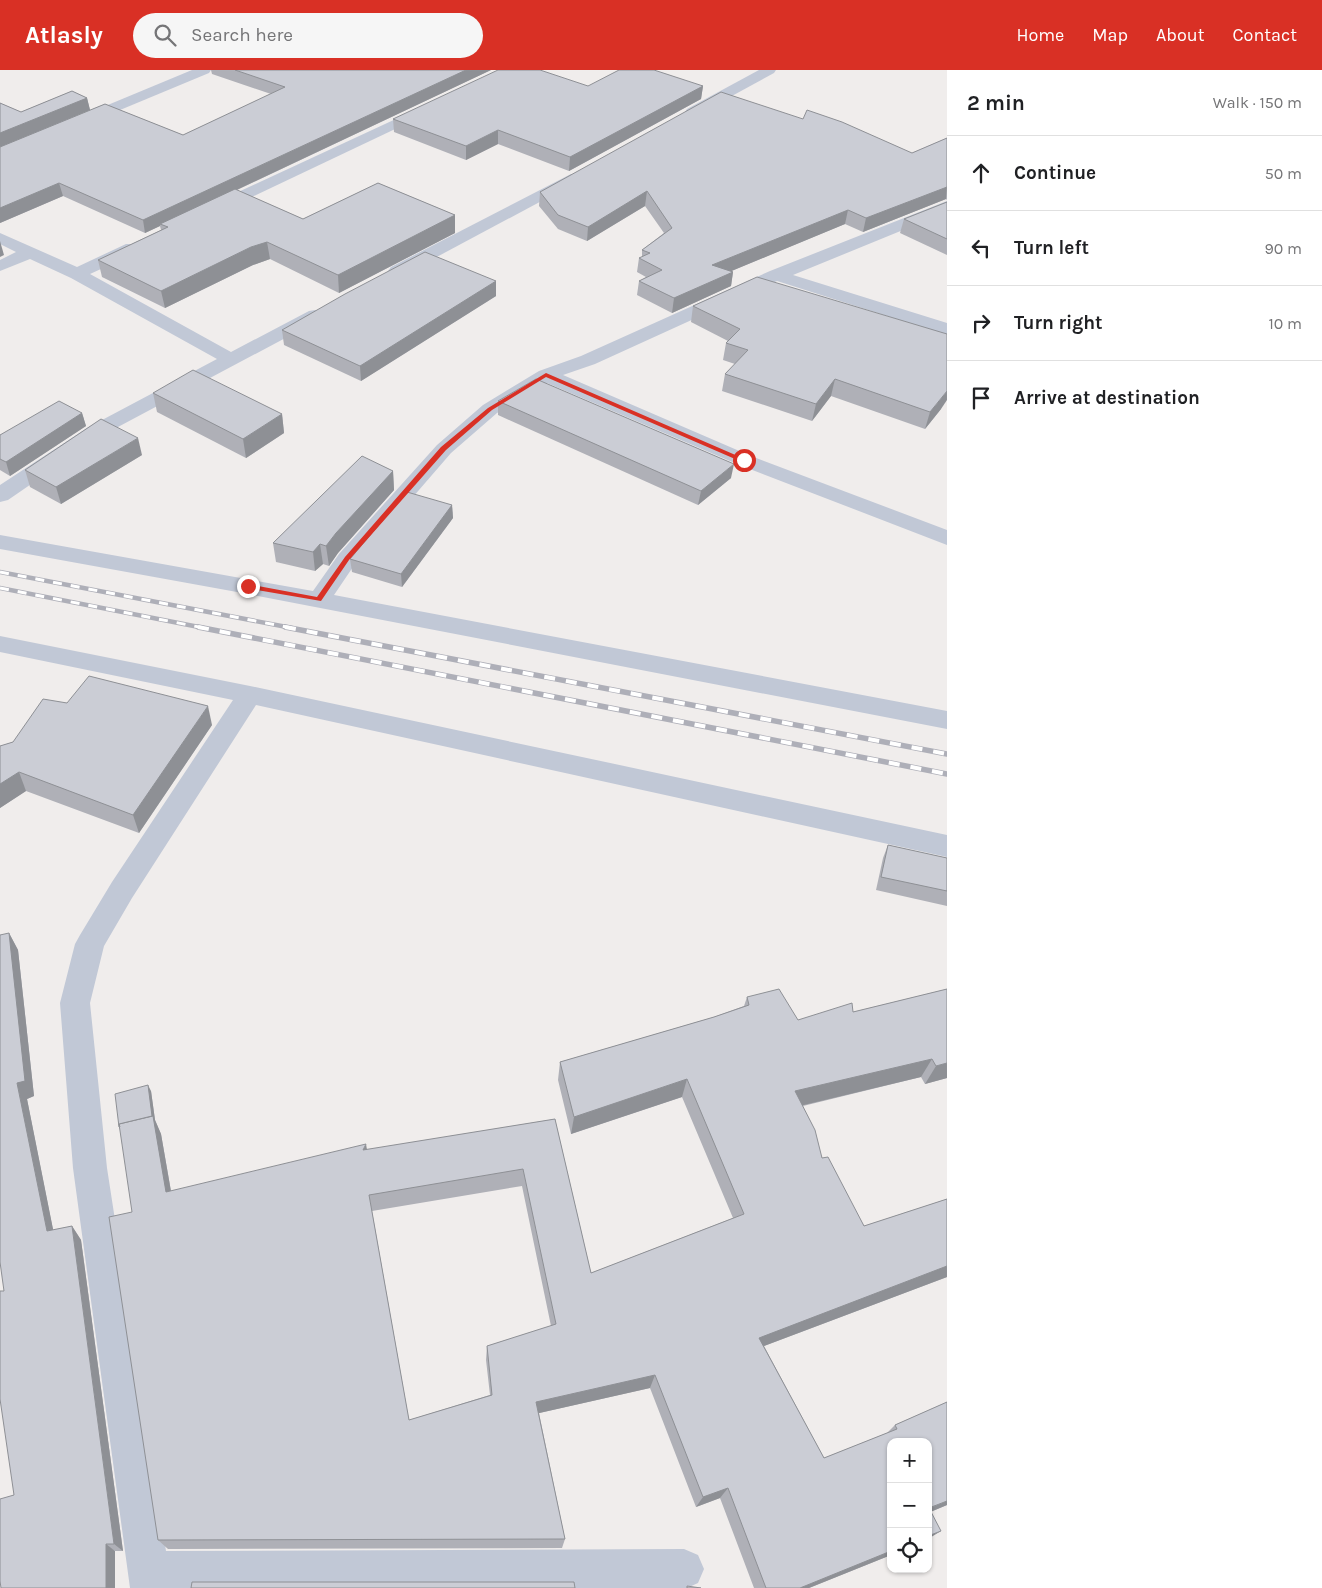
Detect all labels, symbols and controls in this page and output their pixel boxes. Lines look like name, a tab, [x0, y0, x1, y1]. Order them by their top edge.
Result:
search box	[133, 13, 483, 58]
text: Atlasly	[25, 21, 103, 49]
icon: search	[151, 21, 179, 49]
text: Search here	[191, 24, 293, 46]
text: Home	[1016, 24, 1064, 46]
text: Map	[1092, 24, 1128, 46]
text: About	[1156, 24, 1205, 46]
text: Contact	[1233, 24, 1297, 46]
text: 2 min	[967, 91, 1025, 115]
text: Walk · 150 m	[1213, 93, 1302, 112]
icon: ahead	[967, 159, 995, 187]
text: Continue	[1014, 162, 1096, 184]
text: 50 m	[1265, 164, 1302, 183]
icon: left	[967, 234, 995, 262]
text: Turn left	[1014, 237, 1089, 259]
text: 90 m	[1264, 239, 1302, 258]
icon: right	[967, 309, 995, 337]
text: Turn right	[1014, 312, 1103, 334]
text: 10 m	[1268, 314, 1302, 333]
icon: arrive	[967, 384, 995, 412]
text: Arrive at destination	[1014, 387, 1200, 409]
route start	[733, 449, 756, 472]
route end	[237, 575, 260, 598]
map controls	[887, 1438, 932, 1573]
button: +	[887, 1438, 932, 1483]
button: −	[887, 1483, 932, 1528]
button: locate	[887, 1528, 932, 1573]

